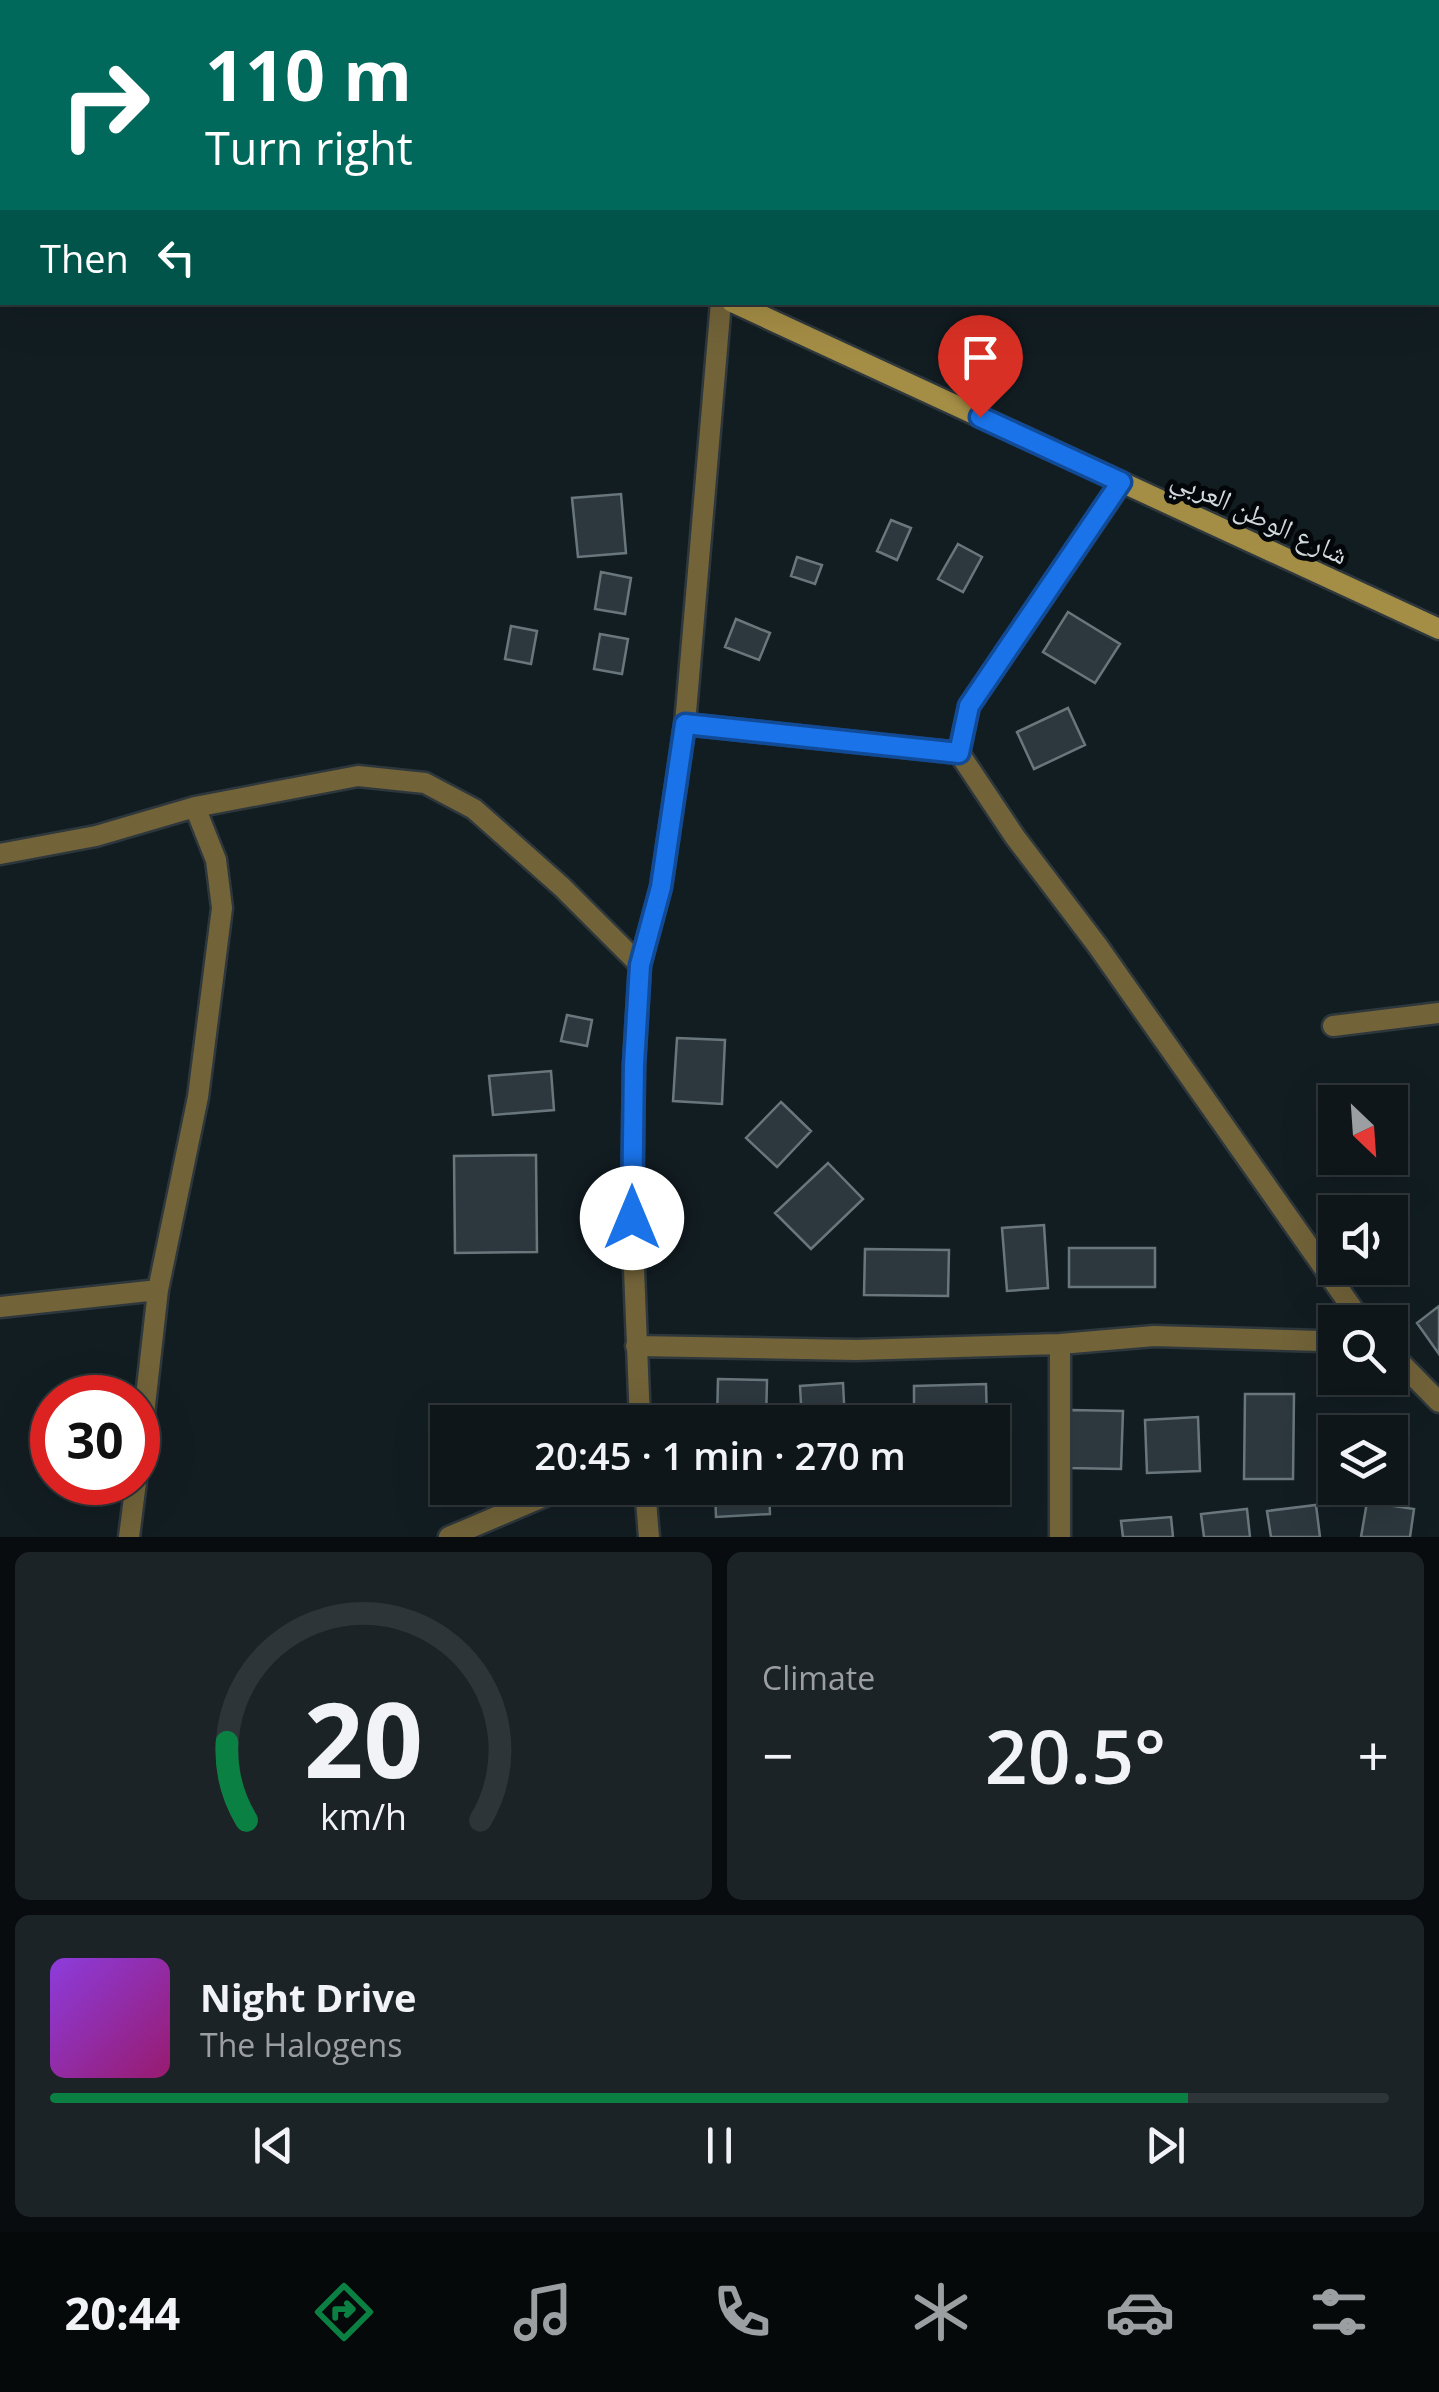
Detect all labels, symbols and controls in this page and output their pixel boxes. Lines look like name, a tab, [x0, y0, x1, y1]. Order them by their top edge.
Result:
text: 110 m	[205, 26, 412, 122]
icon: right	[40, 40, 170, 170]
text: Turn right	[205, 117, 413, 178]
icon: left	[149, 230, 204, 285]
text: Then	[40, 232, 129, 284]
pin	[938, 315, 1023, 418]
icon: arrive	[953, 330, 1008, 385]
street label: شارع الوطن العربي	[1164, 458, 1355, 577]
north arrow	[1318, 1085, 1408, 1175]
map controls	[1318, 1085, 1408, 1505]
position arrow	[580, 1166, 684, 1270]
button: sound	[1318, 1195, 1408, 1285]
button: search	[1318, 1305, 1408, 1395]
speed limit sign: 30	[30, 1375, 160, 1505]
button: layers	[1318, 1415, 1408, 1505]
text: 20:45 · 1 min · 270 m	[534, 1429, 906, 1481]
text: Climate	[762, 1656, 875, 1699]
text: 20	[304, 1667, 423, 1808]
text: 20.5°	[985, 1704, 1166, 1806]
text: −	[762, 1717, 793, 1792]
text: +	[1358, 1717, 1389, 1792]
text: km/h	[320, 1792, 407, 1840]
text: Night Drive	[200, 1971, 416, 2023]
text: The Halogens	[200, 2023, 402, 2066]
icon: previous	[246, 2118, 301, 2173]
icon: pause	[692, 2118, 747, 2173]
icon: next	[1138, 2118, 1193, 2173]
icon: directions	[309, 2277, 379, 2347]
icon: music	[508, 2277, 578, 2347]
icon: phone	[707, 2277, 777, 2347]
icon: climate	[906, 2277, 976, 2347]
icon: car	[1105, 2277, 1175, 2347]
icon: filters	[1304, 2277, 1374, 2347]
text: 20:44	[65, 2282, 180, 2343]

